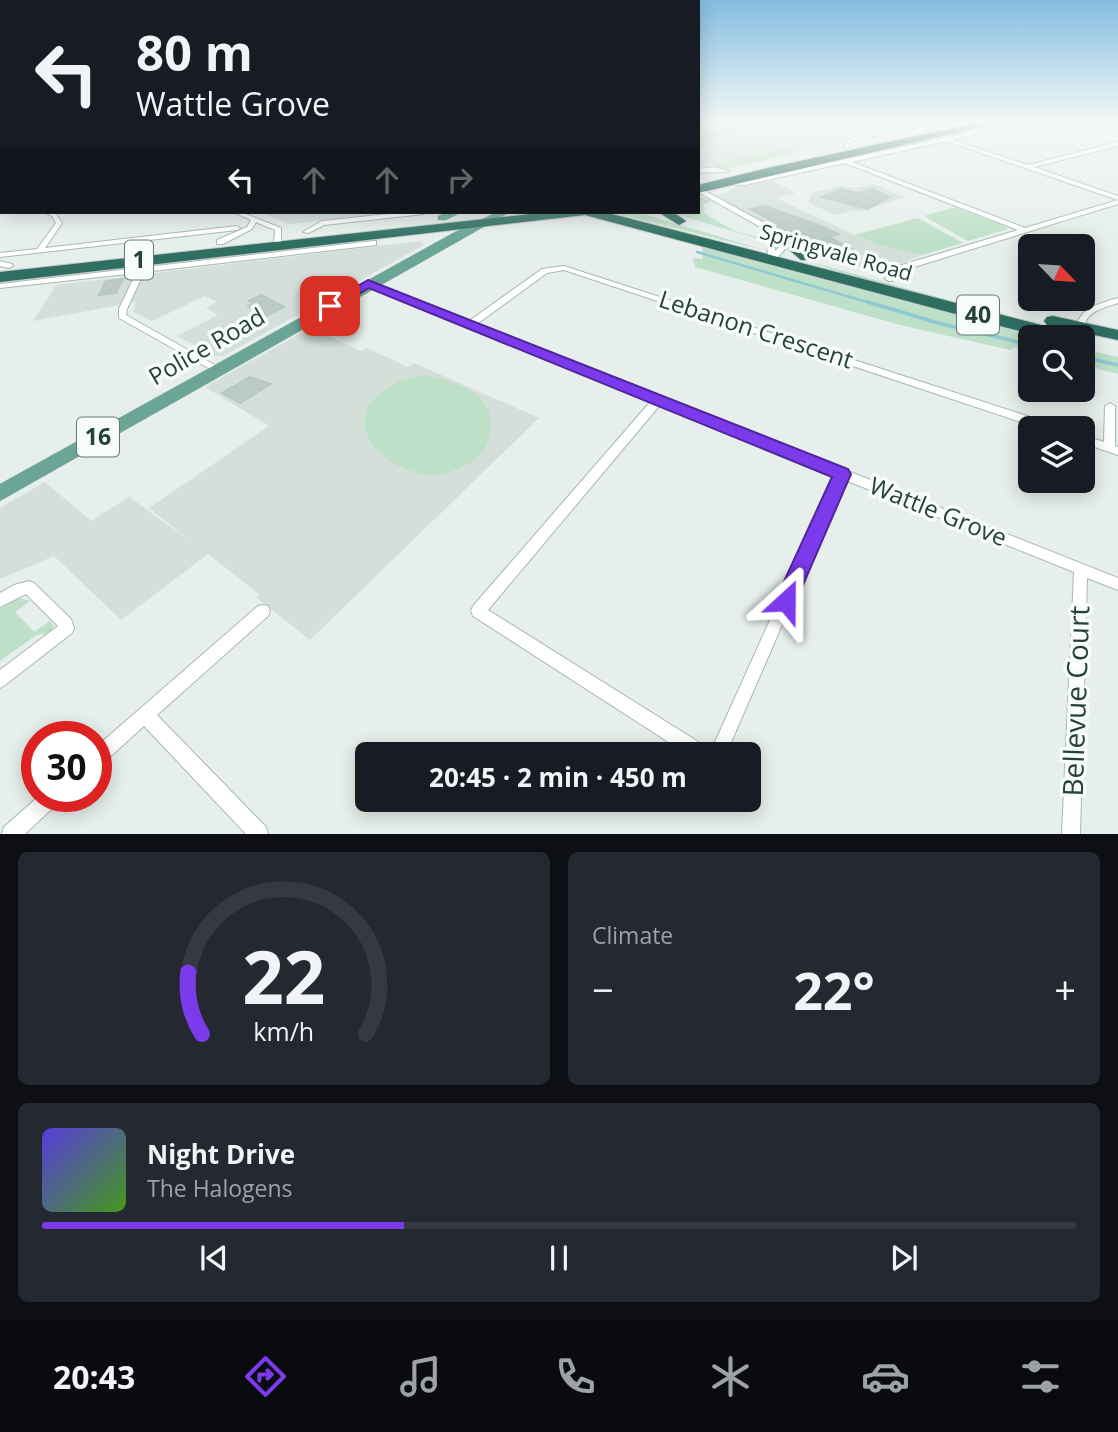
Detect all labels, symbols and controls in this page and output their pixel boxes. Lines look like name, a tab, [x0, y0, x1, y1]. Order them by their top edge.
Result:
text: 80 m	[136, 19, 253, 85]
icon: left	[21, 28, 112, 119]
text: Wattle Grove	[136, 82, 330, 125]
icon: left	[222, 161, 260, 199]
icon: ahead	[295, 161, 333, 199]
icon: ahead	[368, 161, 406, 199]
icon: right	[441, 161, 479, 199]
street label: Springvale Road	[757, 217, 916, 287]
north arrow	[1018, 234, 1096, 312]
map controls	[1018, 234, 1095, 493]
road number: 1	[125, 241, 153, 280]
pin	[300, 276, 360, 336]
street label: Lebanon Crescent	[655, 282, 858, 376]
icon: arrive	[311, 287, 349, 325]
road number: 40	[957, 296, 999, 334]
street label: Police Road	[142, 299, 271, 392]
button: search	[1018, 325, 1095, 402]
button: layers	[1018, 416, 1095, 493]
road number: 16	[77, 418, 119, 457]
street label: Wattle Grove	[865, 468, 1012, 553]
position arrow	[749, 564, 823, 638]
street label: Bellevue Court	[1053, 605, 1097, 797]
speed limit sign: 30	[21, 721, 112, 812]
text: 20:45 · 2 min · 450 m	[429, 759, 687, 795]
text: Climate	[592, 919, 673, 951]
text: 22	[242, 927, 326, 1026]
text: 22°	[793, 954, 875, 1025]
text: −	[592, 963, 614, 1015]
text: +	[1054, 963, 1076, 1015]
text: km/h	[254, 1014, 314, 1048]
text: Night Drive	[147, 1136, 295, 1172]
text: The Halogens	[147, 1172, 293, 1204]
icon: previous	[195, 1239, 233, 1277]
icon: pause	[540, 1239, 578, 1277]
icon: next	[885, 1239, 923, 1277]
icon: directions	[241, 1352, 290, 1401]
icon: music	[396, 1352, 445, 1401]
icon: phone	[551, 1352, 600, 1401]
icon: climate	[706, 1352, 755, 1401]
icon: car	[861, 1352, 910, 1401]
icon: filters	[1016, 1352, 1065, 1401]
text: 20:43	[53, 1355, 135, 1398]

